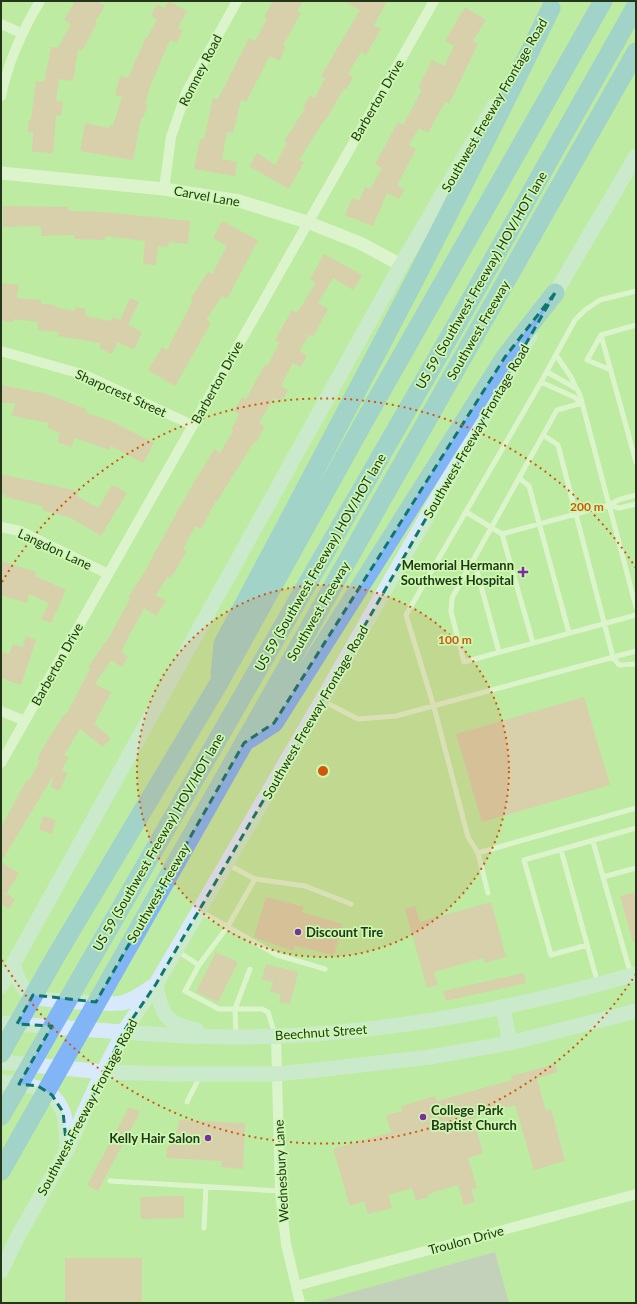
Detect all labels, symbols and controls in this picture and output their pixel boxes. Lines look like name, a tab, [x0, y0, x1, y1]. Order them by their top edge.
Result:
street label: Southwest Freeway Frontage Road	[438, 15, 550, 195]
street label: Romney Road	[175, 31, 225, 109]
street label: Barberton Drive	[347, 56, 407, 144]
street label: US 59 (Southwest Freeway) HOV/HOT lane	[412, 168, 550, 392]
street label: Carvel Lane	[173, 182, 241, 210]
street label: Southwest Freeway	[443, 278, 513, 382]
street label: Barberton Drive	[188, 338, 246, 426]
street label: Southwest Freeway Frontage Road	[420, 341, 532, 521]
street label: Sharpcrest Street	[73, 366, 169, 420]
street label: US 59 (Southwest Freeway) HOV/HOT lane	[251, 450, 389, 674]
text: 200 m	[570, 499, 604, 514]
street label: Langdon Lane	[16, 525, 95, 573]
place label: Memorial Hermann Southwest Hospital	[401, 557, 514, 588]
street label: Southwest Freeway	[283, 559, 353, 663]
marker: Memorial Hermann Southwest Hospital	[517, 566, 529, 578]
street label: Barberton Drive	[28, 620, 86, 708]
street label: Southwest Freeway Frontage Road	[259, 622, 371, 802]
text: 100 m	[438, 632, 472, 647]
street label: US 59 (Southwest Freeway) HOV/HOT lane	[89, 730, 227, 954]
centre of rings	[316, 764, 330, 778]
street label: Southwest Freeway	[123, 841, 193, 945]
place label: Discount Tire	[306, 924, 383, 940]
marker: Discount Tire	[293, 927, 303, 937]
street label: Southwest Freeway Frontage Road	[34, 1016, 140, 1198]
street label: Beechnut Street	[274, 1021, 368, 1043]
place label: College Park Baptist Church	[431, 1102, 517, 1133]
marker: College Park Baptist Church	[418, 1112, 428, 1122]
street label: Wednesbury Lane	[270, 1119, 292, 1223]
place label: Kelly Hair Salon	[109, 1130, 200, 1146]
marker: Kelly Hair Salon	[203, 1133, 213, 1143]
street label: Troulon Drive	[427, 1222, 506, 1258]

